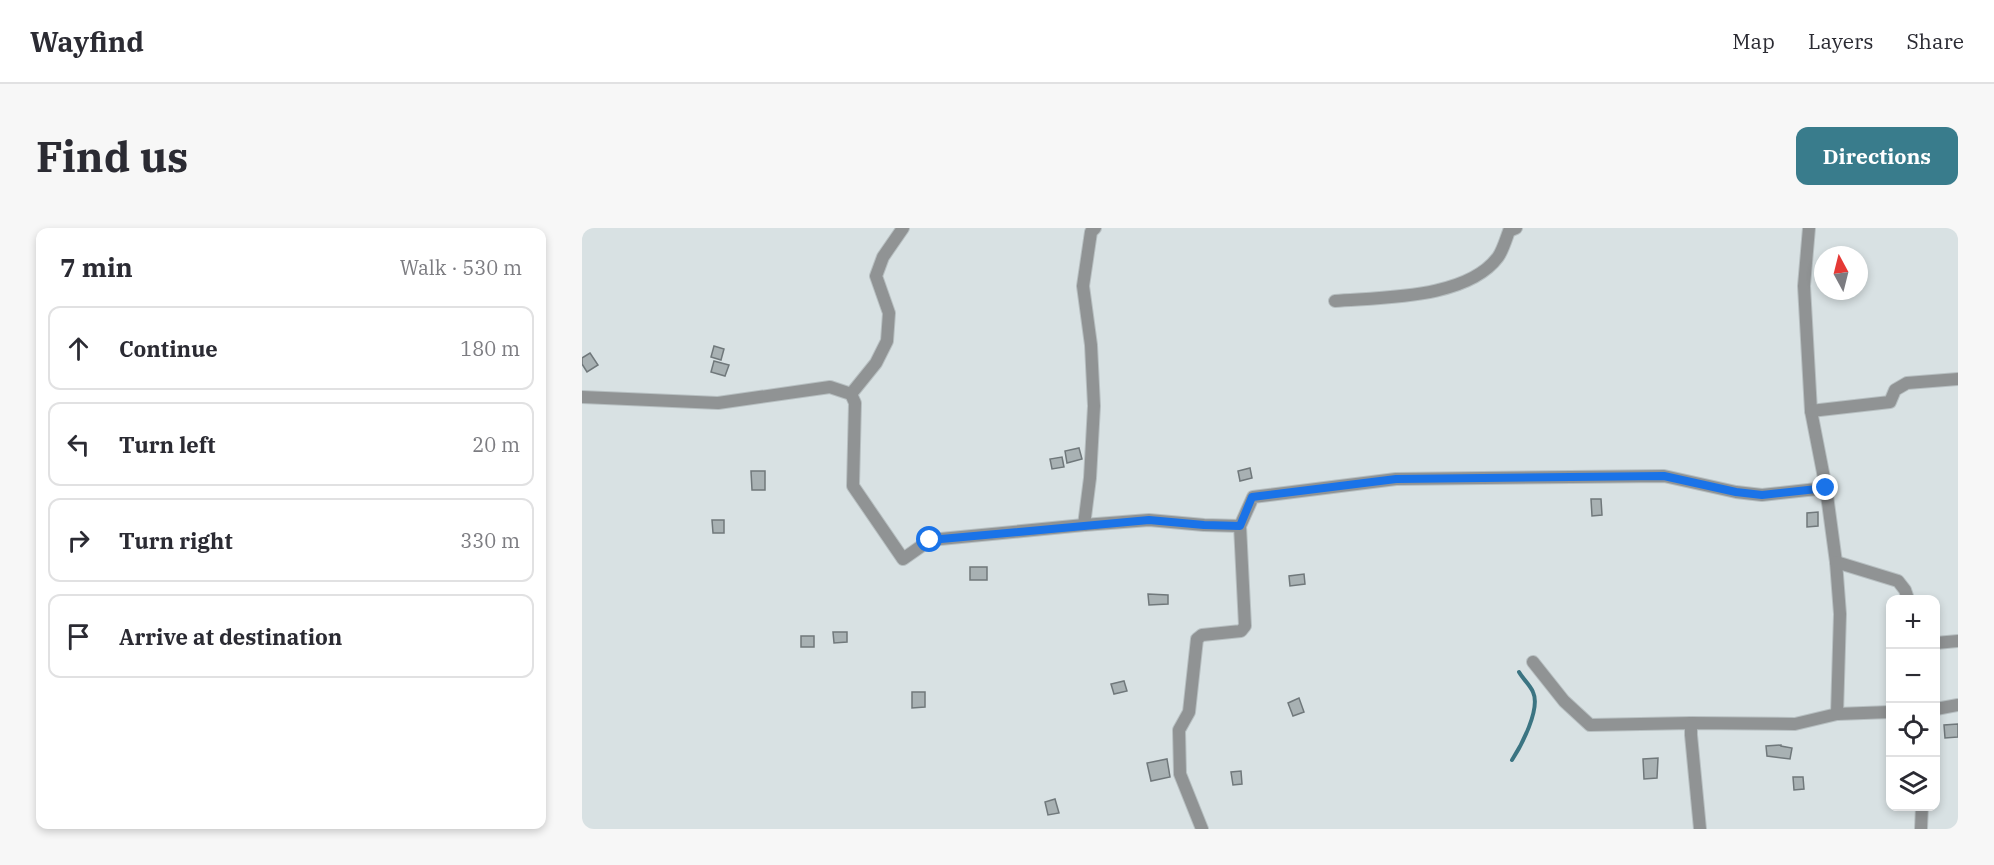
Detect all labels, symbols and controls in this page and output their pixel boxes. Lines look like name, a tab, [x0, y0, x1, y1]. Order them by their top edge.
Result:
text: Wayfind	[30, 23, 144, 60]
text: Map	[1732, 27, 1775, 55]
text: Layers	[1808, 27, 1874, 55]
text: Share	[1907, 27, 1964, 55]
button: Directions	[1796, 127, 1958, 185]
text: Find us	[36, 129, 188, 184]
north arrow	[1814, 246, 1868, 300]
text: 7 min	[60, 250, 133, 284]
text: Walk · 530 m	[400, 254, 522, 281]
icon: ahead	[62, 332, 95, 365]
text: Continue	[119, 334, 218, 363]
text: 180 m	[460, 335, 520, 362]
icon: left	[62, 428, 95, 461]
text: Turn left	[119, 430, 215, 459]
text: 20 m	[472, 431, 520, 458]
route end	[1812, 474, 1838, 500]
icon: right	[62, 524, 95, 557]
text: Turn right	[119, 526, 233, 555]
route start	[916, 526, 942, 552]
text: 330 m	[460, 527, 520, 554]
map controls	[1886, 595, 1940, 811]
button: +	[1886, 595, 1940, 649]
icon: arrive	[62, 620, 95, 653]
text: Arrive at destination	[119, 622, 342, 651]
button: −	[1886, 649, 1940, 703]
button: locate	[1886, 703, 1940, 757]
button: layers	[1886, 757, 1940, 811]

